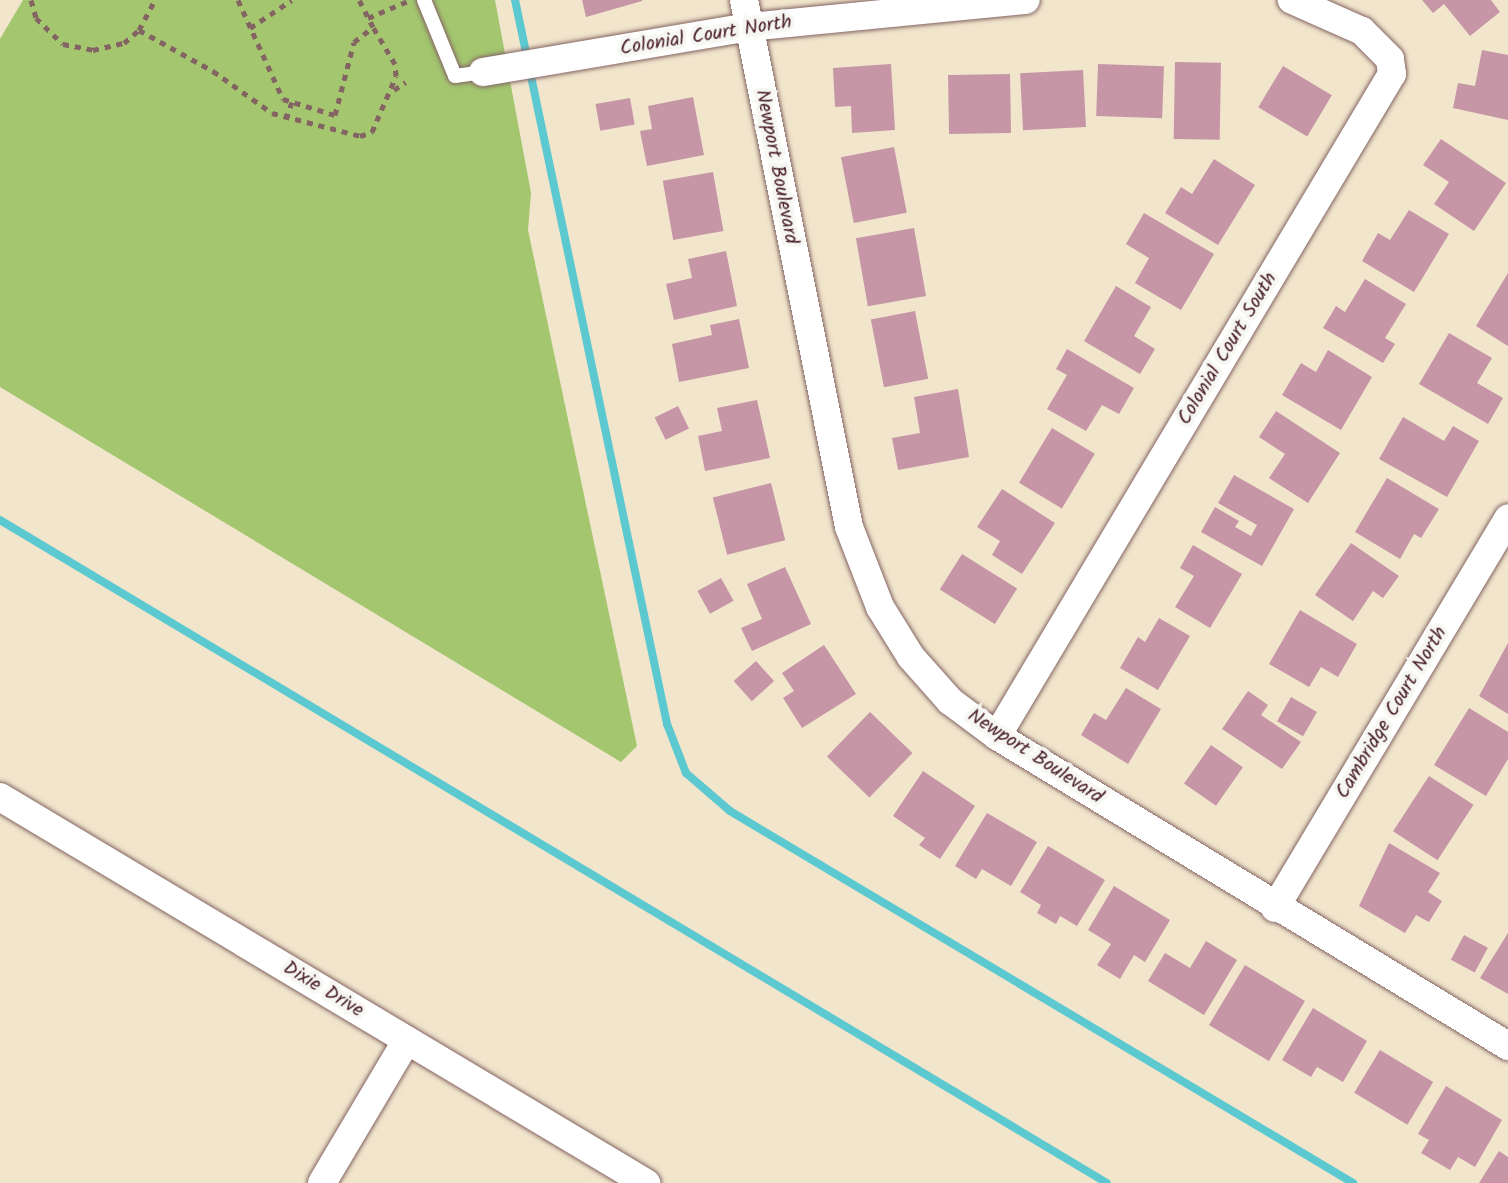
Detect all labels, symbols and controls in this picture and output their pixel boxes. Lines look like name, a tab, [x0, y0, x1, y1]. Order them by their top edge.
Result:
street label: Colonial Court North	[618, 11, 794, 61]
street label: Newport Boulevard	[749, 88, 803, 246]
street label: Colonial Court South	[1173, 268, 1283, 430]
street label: Cambridge Court North	[1331, 623, 1453, 803]
street label: Newport Boulevard	[963, 704, 1107, 810]
street label: Dixie Drive	[278, 957, 368, 1023]

